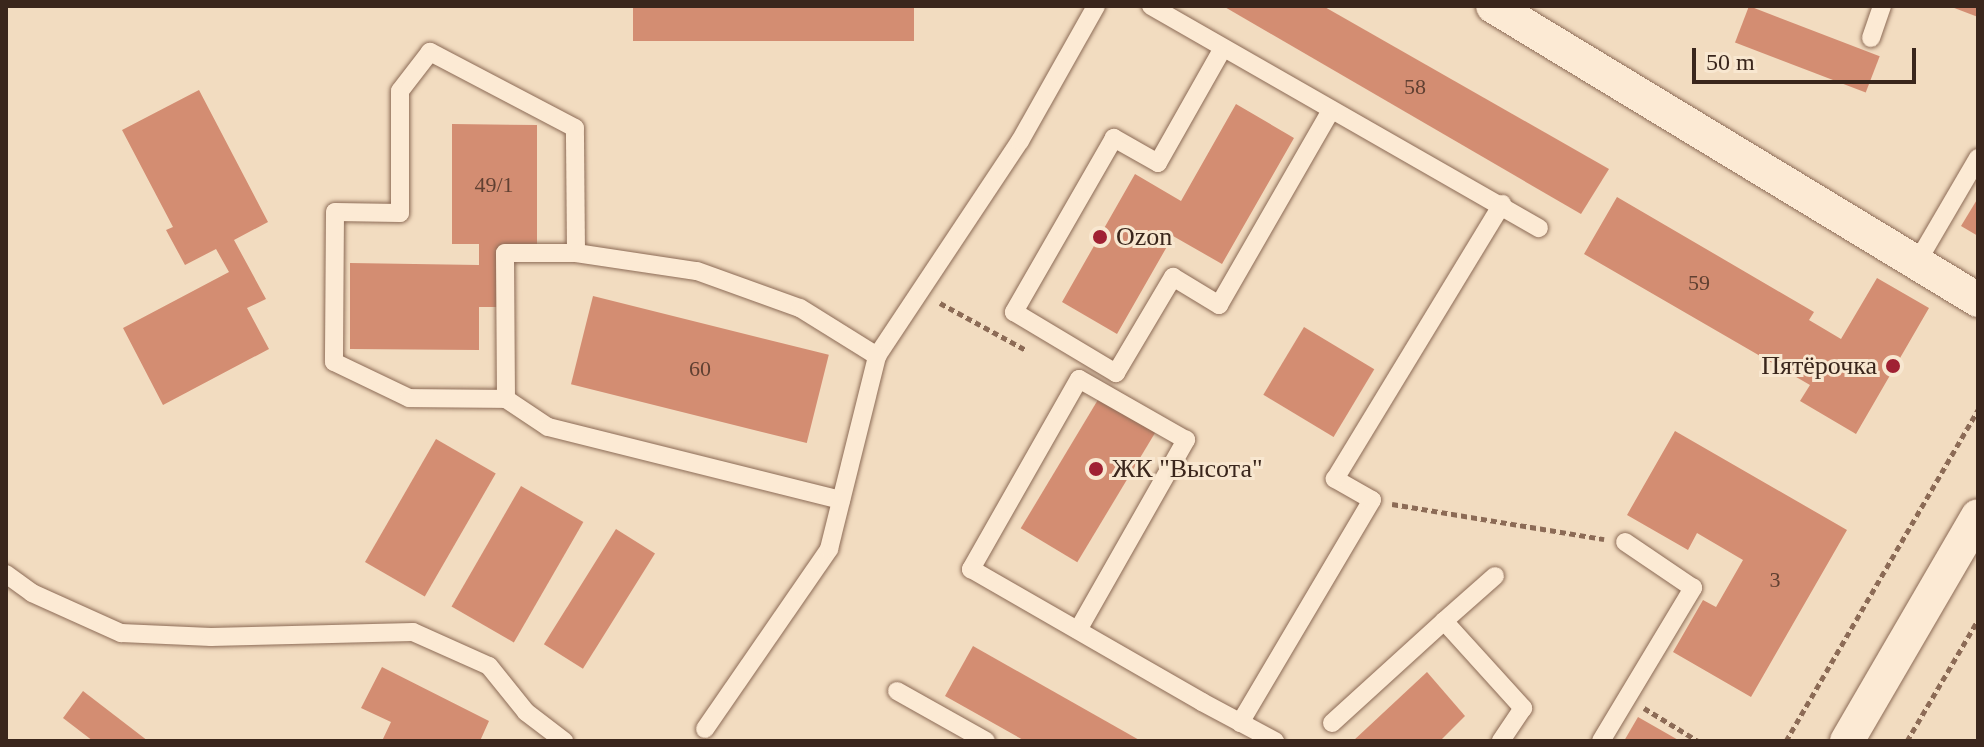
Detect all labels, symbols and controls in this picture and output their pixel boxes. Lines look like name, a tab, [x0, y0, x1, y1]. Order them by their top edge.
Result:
scale bar	[1696, 32, 1920, 82]
text: 50 m	[1706, 49, 1755, 75]
house number: 58	[1404, 74, 1426, 100]
house number: 49/1	[474, 172, 514, 198]
place label: Ozon	[1116, 221, 1172, 253]
marker: Ozon	[1091, 228, 1109, 246]
house number: 59	[1688, 270, 1710, 296]
place label: Пятёрочка	[1761, 350, 1877, 382]
house number: 60	[689, 356, 711, 382]
marker: Пятёрочка	[1884, 357, 1902, 375]
place label: ЖК "Высота"	[1112, 453, 1263, 485]
marker: ЖК "Высота"	[1087, 460, 1105, 478]
house number: 3	[1770, 567, 1780, 593]

